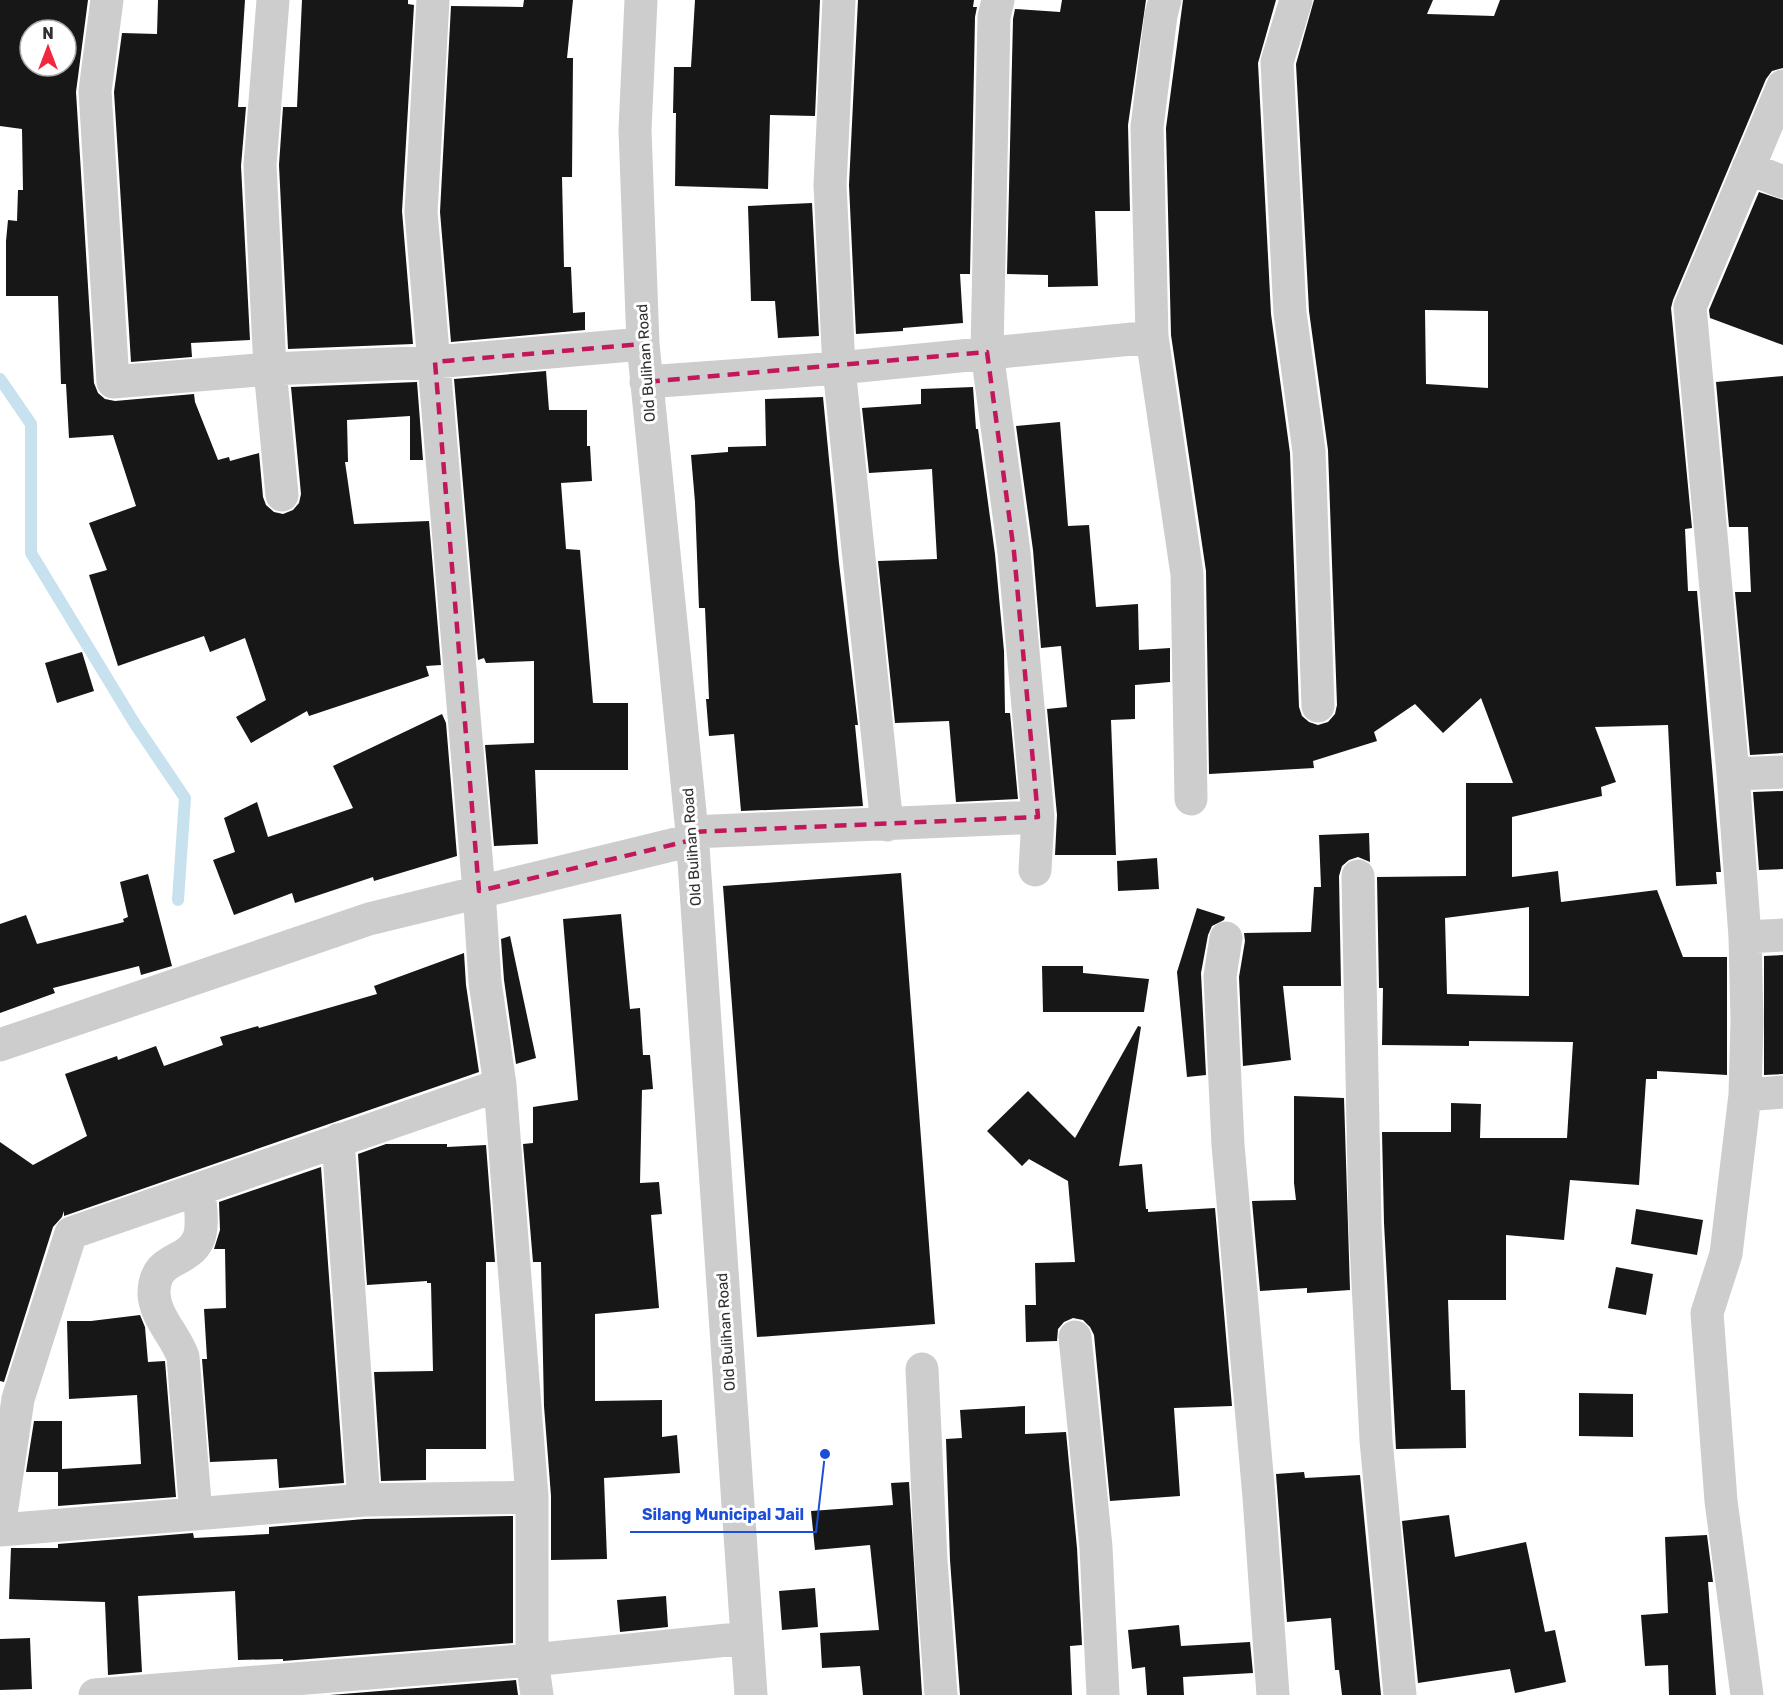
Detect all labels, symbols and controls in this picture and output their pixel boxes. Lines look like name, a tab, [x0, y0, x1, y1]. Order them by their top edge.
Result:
north arrow	[18, 18, 78, 78]
text: N	[42, 24, 54, 43]
street label: Old Bulihan Road	[633, 303, 659, 423]
street label: Old Bulihan Road	[679, 787, 705, 907]
street label: Old Bulihan Road	[713, 1272, 739, 1392]
callout: Silang Municipal Jail	[630, 1498, 816, 1532]
text: Silang Municipal Jail	[642, 1505, 804, 1524]

